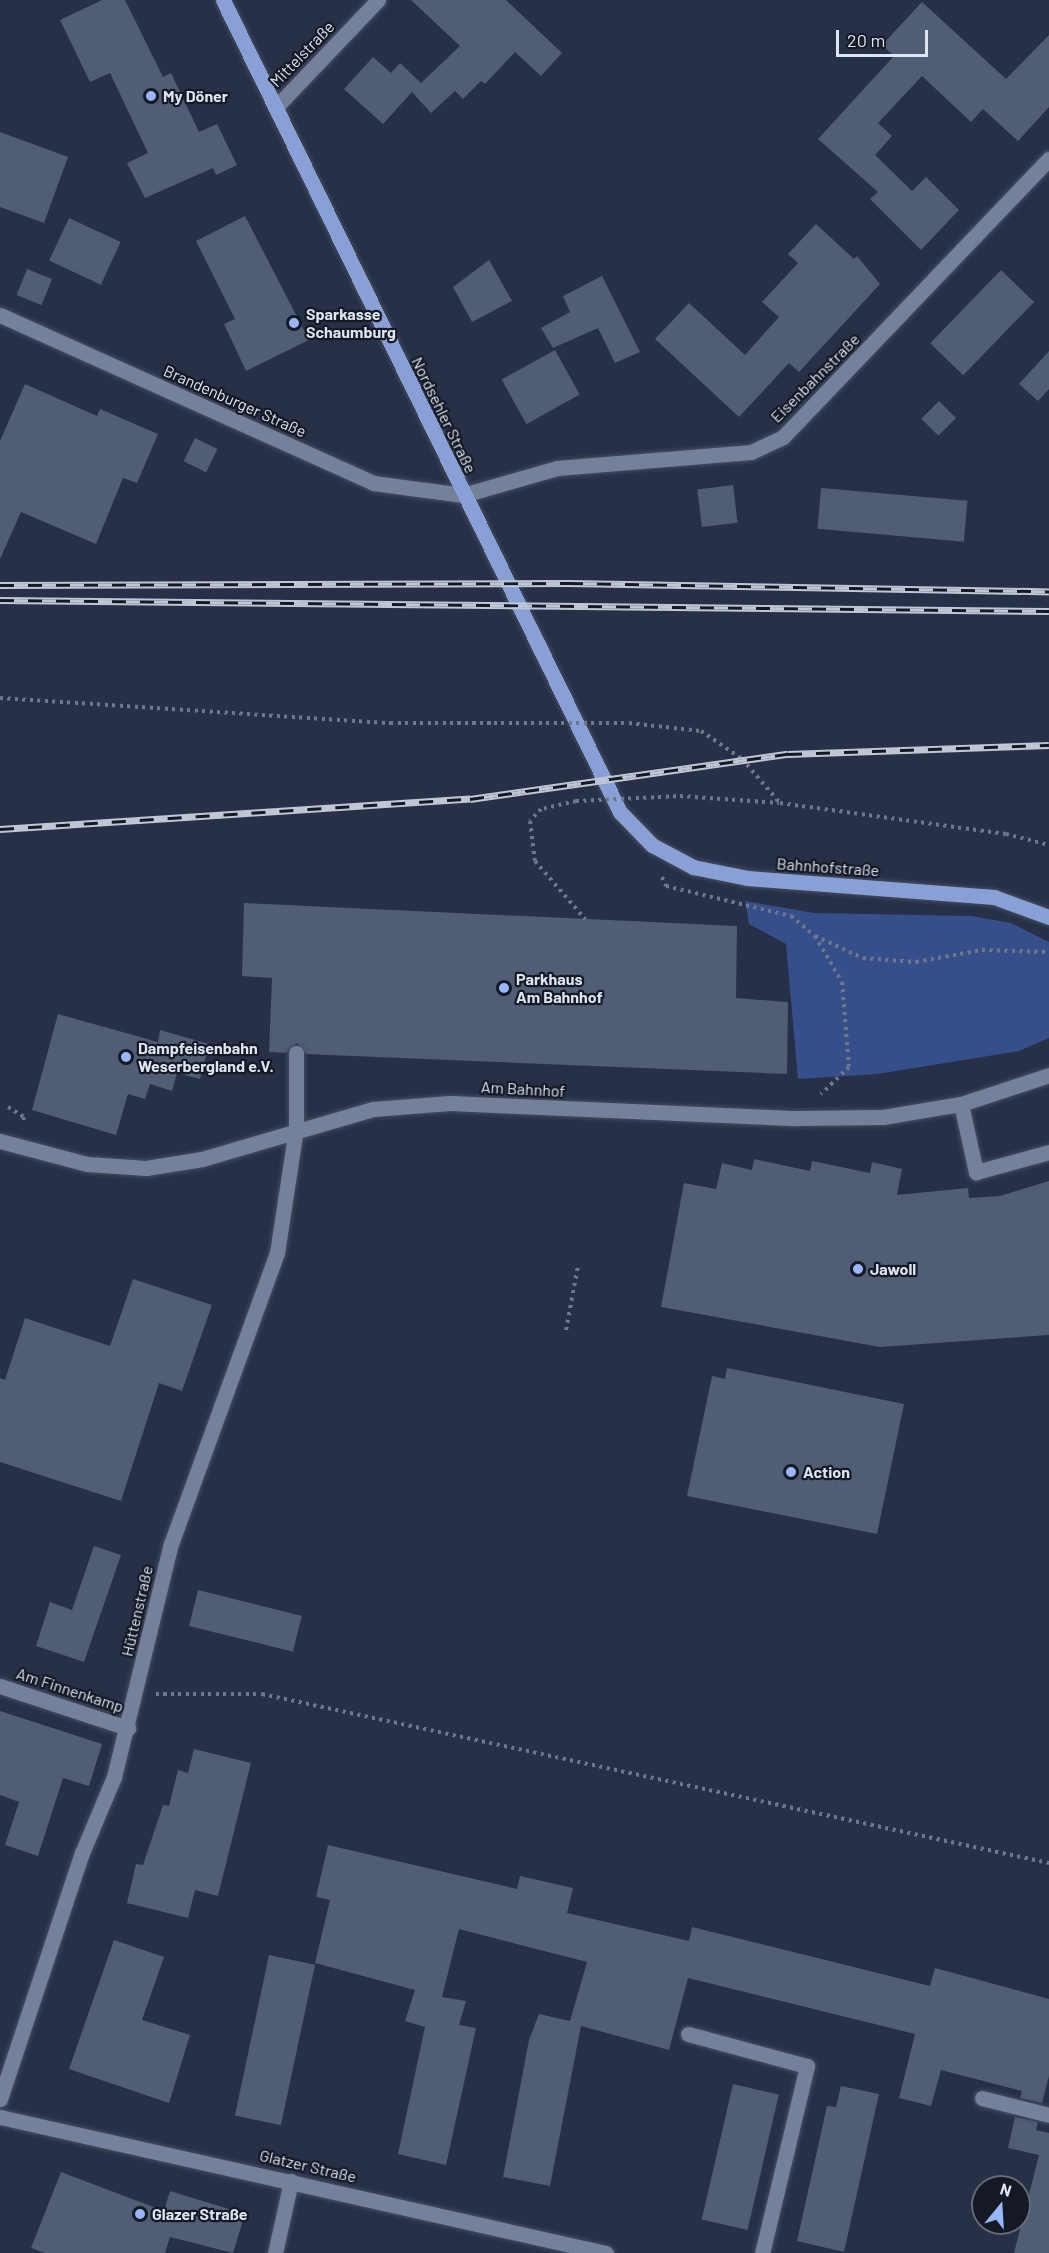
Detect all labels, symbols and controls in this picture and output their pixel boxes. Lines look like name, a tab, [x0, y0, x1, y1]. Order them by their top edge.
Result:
street label: Mittelstraße	[266, 17, 338, 91]
scale bar	[839, 18, 930, 56]
text: 20 m	[847, 29, 885, 51]
place label: My Döner	[163, 86, 228, 106]
marker: My Döner	[144, 89, 158, 103]
place label: Sparkasse Schaumburg	[306, 304, 396, 342]
marker: Sparkasse Schaumburg	[287, 316, 301, 330]
street label: Eisenbahnstraße	[767, 330, 863, 426]
street label: Nordsehler Straße	[408, 354, 480, 476]
street label: Brandenburger Straße	[161, 361, 309, 441]
street label: Bahnhofstraße	[776, 854, 880, 880]
place label: Parkhaus Am Bahnhof	[516, 969, 603, 1007]
marker: Parkhaus Am Bahnhof	[497, 981, 511, 995]
place label: Dampfeisenbahn Weserbergland e.V.	[138, 1038, 274, 1076]
marker: Dampfeisenbahn Weserbergland e.V.	[119, 1050, 133, 1064]
street label: Am Bahnhof	[480, 1077, 566, 1101]
place label: Jawoll	[870, 1259, 916, 1279]
marker: Jawoll	[851, 1262, 865, 1276]
place label: Action	[803, 1462, 850, 1482]
marker: Action	[784, 1465, 798, 1479]
street label: Hüttenstraße	[117, 1564, 157, 1658]
street label: Am Finnenkamp	[14, 1664, 126, 1716]
street label: Glatzer Straße	[258, 2146, 358, 2186]
north arrow	[971, 2175, 1031, 2235]
text: N	[998, 2179, 1014, 2200]
place label: Glazer Straße	[152, 2204, 248, 2224]
marker: Glazer Straße	[133, 2207, 147, 2221]

